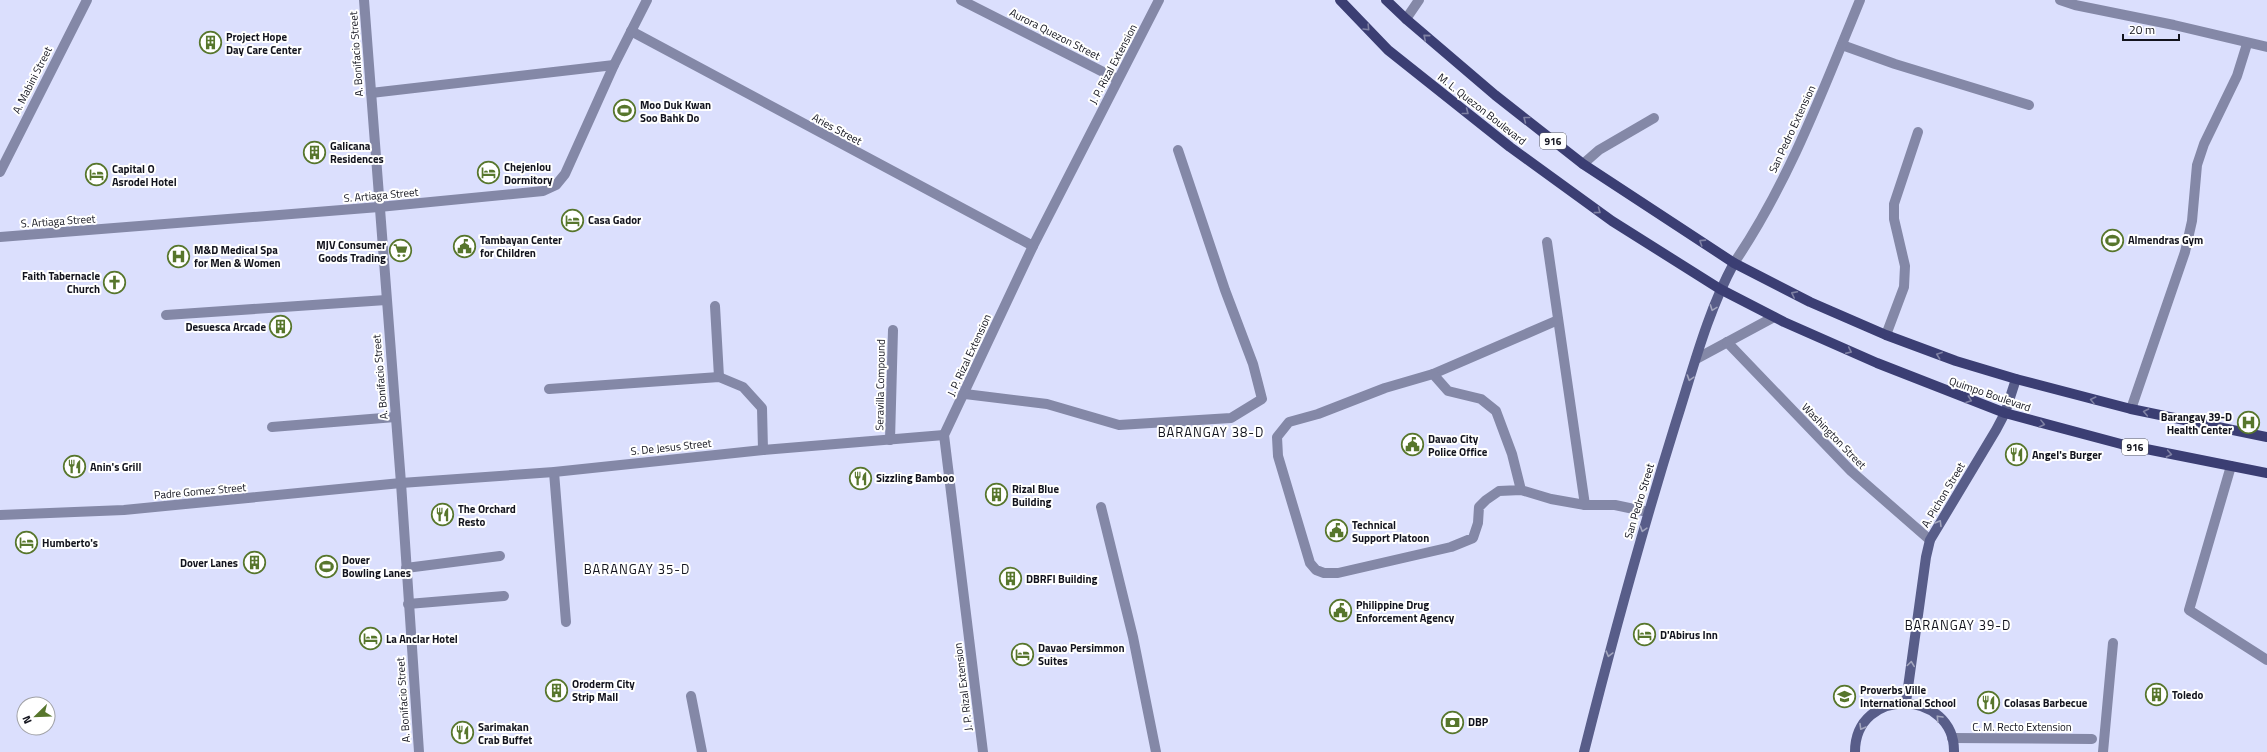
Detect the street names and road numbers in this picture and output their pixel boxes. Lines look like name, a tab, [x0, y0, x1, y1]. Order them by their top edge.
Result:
street label: Aurora Quezon Street	[1007, 4, 1103, 64]
street label: A. Bonifacio Street	[345, 11, 367, 97]
street label: J. P. Rizal Extension	[1085, 21, 1141, 107]
street label: A. Mabini Street	[8, 44, 56, 116]
street label: M. L. Quezon Boulevard	[1434, 69, 1530, 149]
street label: San Pedro Extension	[1765, 82, 1819, 176]
street label: Aries Street	[809, 109, 865, 149]
road number: 916	[1540, 133, 1566, 149]
street label: S. Artiaga Street	[343, 184, 419, 206]
street label: S. Artiaga Street	[20, 210, 96, 232]
street label: J. P. Rizal Extension	[943, 311, 995, 399]
street label: A. Bonifacio Street	[368, 334, 392, 420]
street label: Seravilla Compound	[871, 339, 889, 431]
street label: Quimpo Boulevard	[1947, 373, 2033, 416]
street label: Washington Street	[1798, 399, 1870, 473]
street label: S. De Jesus Street	[630, 435, 712, 459]
road number: 916	[2122, 439, 2148, 455]
street label: A. Pichon Street	[1917, 459, 1969, 531]
street label: San Pedro Street	[1620, 461, 1658, 541]
street label: Padre Gomez Street	[153, 479, 247, 503]
street label: J. P. Rizal Extension	[950, 642, 976, 732]
street label: A. Bonifacio Street	[392, 657, 414, 743]
street label: C. M. Recto Extension	[1972, 719, 2072, 735]

